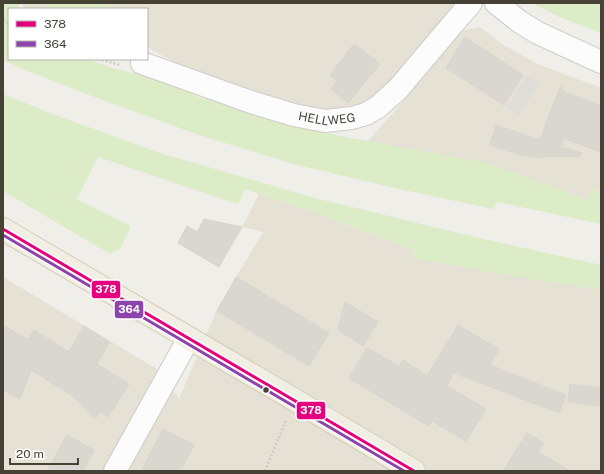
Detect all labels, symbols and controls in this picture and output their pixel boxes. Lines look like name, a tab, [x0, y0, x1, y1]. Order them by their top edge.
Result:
legend	[8, 8, 148, 60]
text: 378	[44, 17, 66, 31]
text: 364	[44, 37, 67, 51]
street label: HELLWEG	[297, 109, 356, 129]
line badge: 378	[91, 280, 121, 299]
text: 378	[95, 283, 117, 295]
line badge: 364	[114, 300, 144, 319]
text: 364	[118, 303, 140, 315]
unlabelled marker	[261, 385, 271, 395]
line badge: 378	[296, 401, 326, 420]
text: 378	[300, 404, 322, 416]
scale bar	[10, 440, 78, 466]
text: 20 m	[16, 447, 44, 461]

